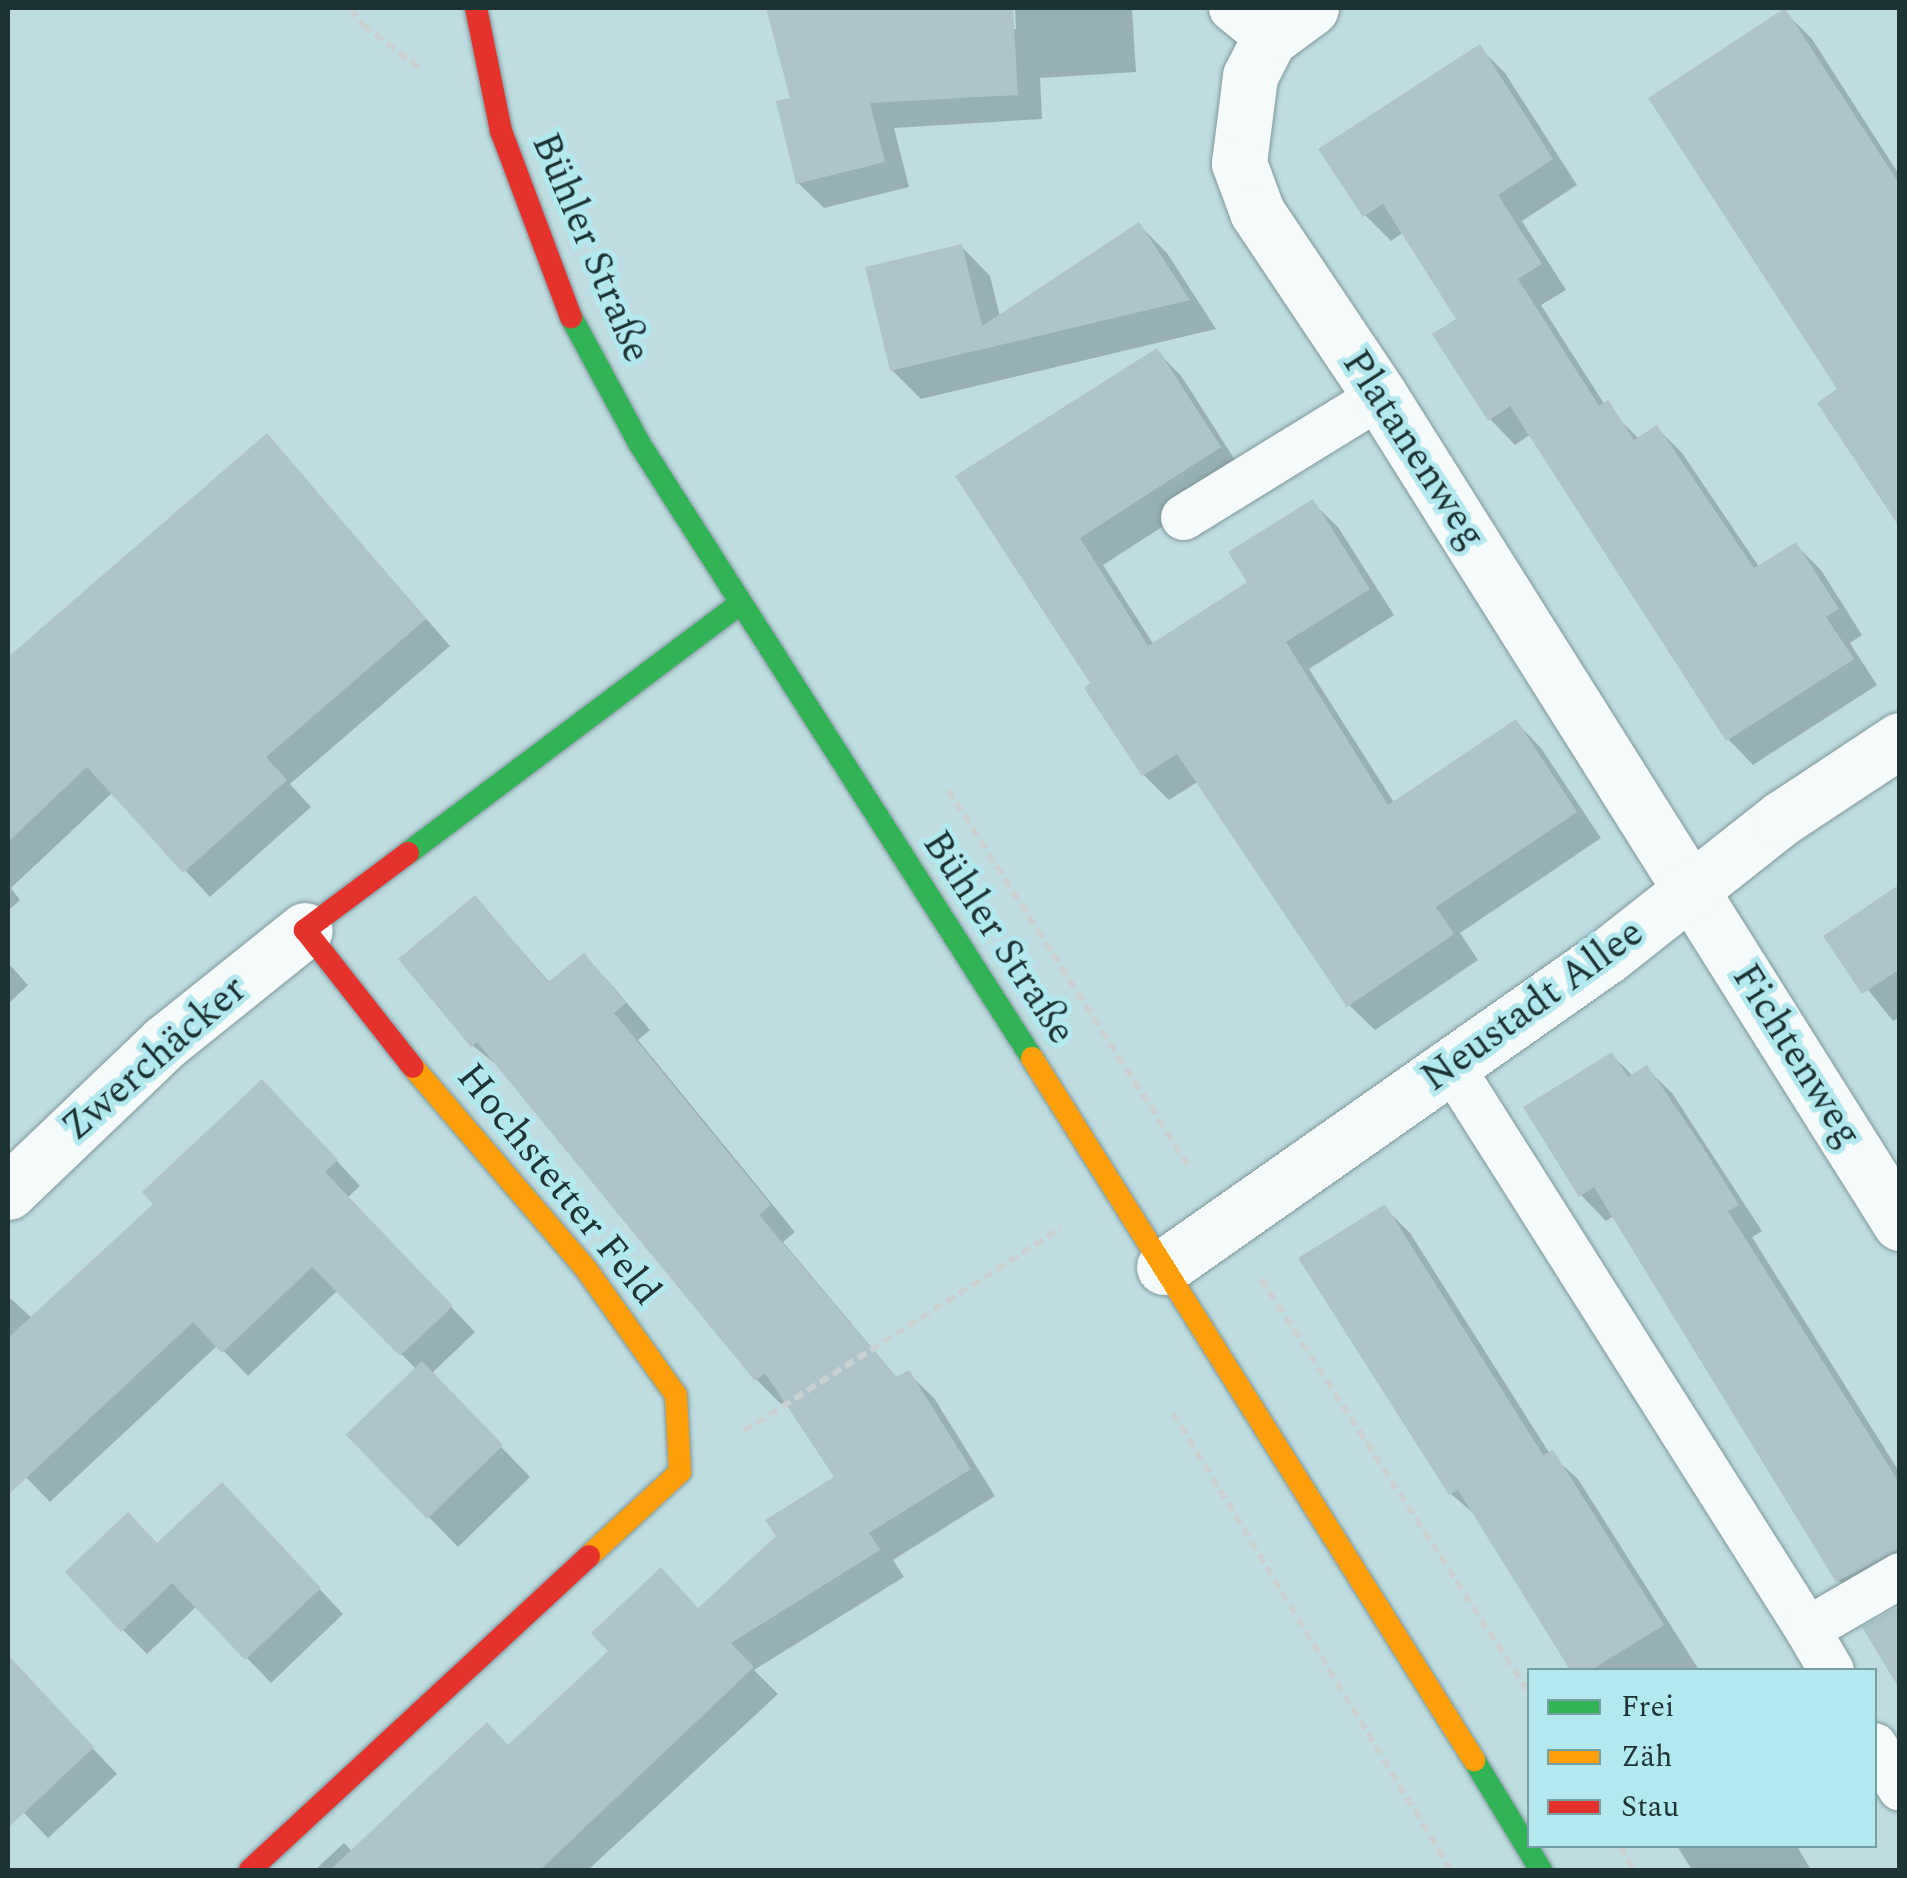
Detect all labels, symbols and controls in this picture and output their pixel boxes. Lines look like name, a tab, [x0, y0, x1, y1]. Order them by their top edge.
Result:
street label: Bühler Straße	[520, 126, 660, 370]
street label: Platanenweg	[1331, 342, 1495, 558]
street label: Bühler Straße	[911, 822, 1085, 1054]
street label: Neustadt Allee	[1413, 909, 1653, 1103]
street label: Fichtenweg	[1721, 956, 1871, 1156]
street label: Zwerchäcker	[53, 966, 257, 1152]
street label: Hochstetter Feld	[446, 1054, 670, 1316]
legend	[1527, 1668, 1877, 1848]
text: Frei	[1621, 1684, 1674, 1730]
text: Zäh	[1621, 1734, 1672, 1780]
text: Stau	[1621, 1784, 1679, 1830]

